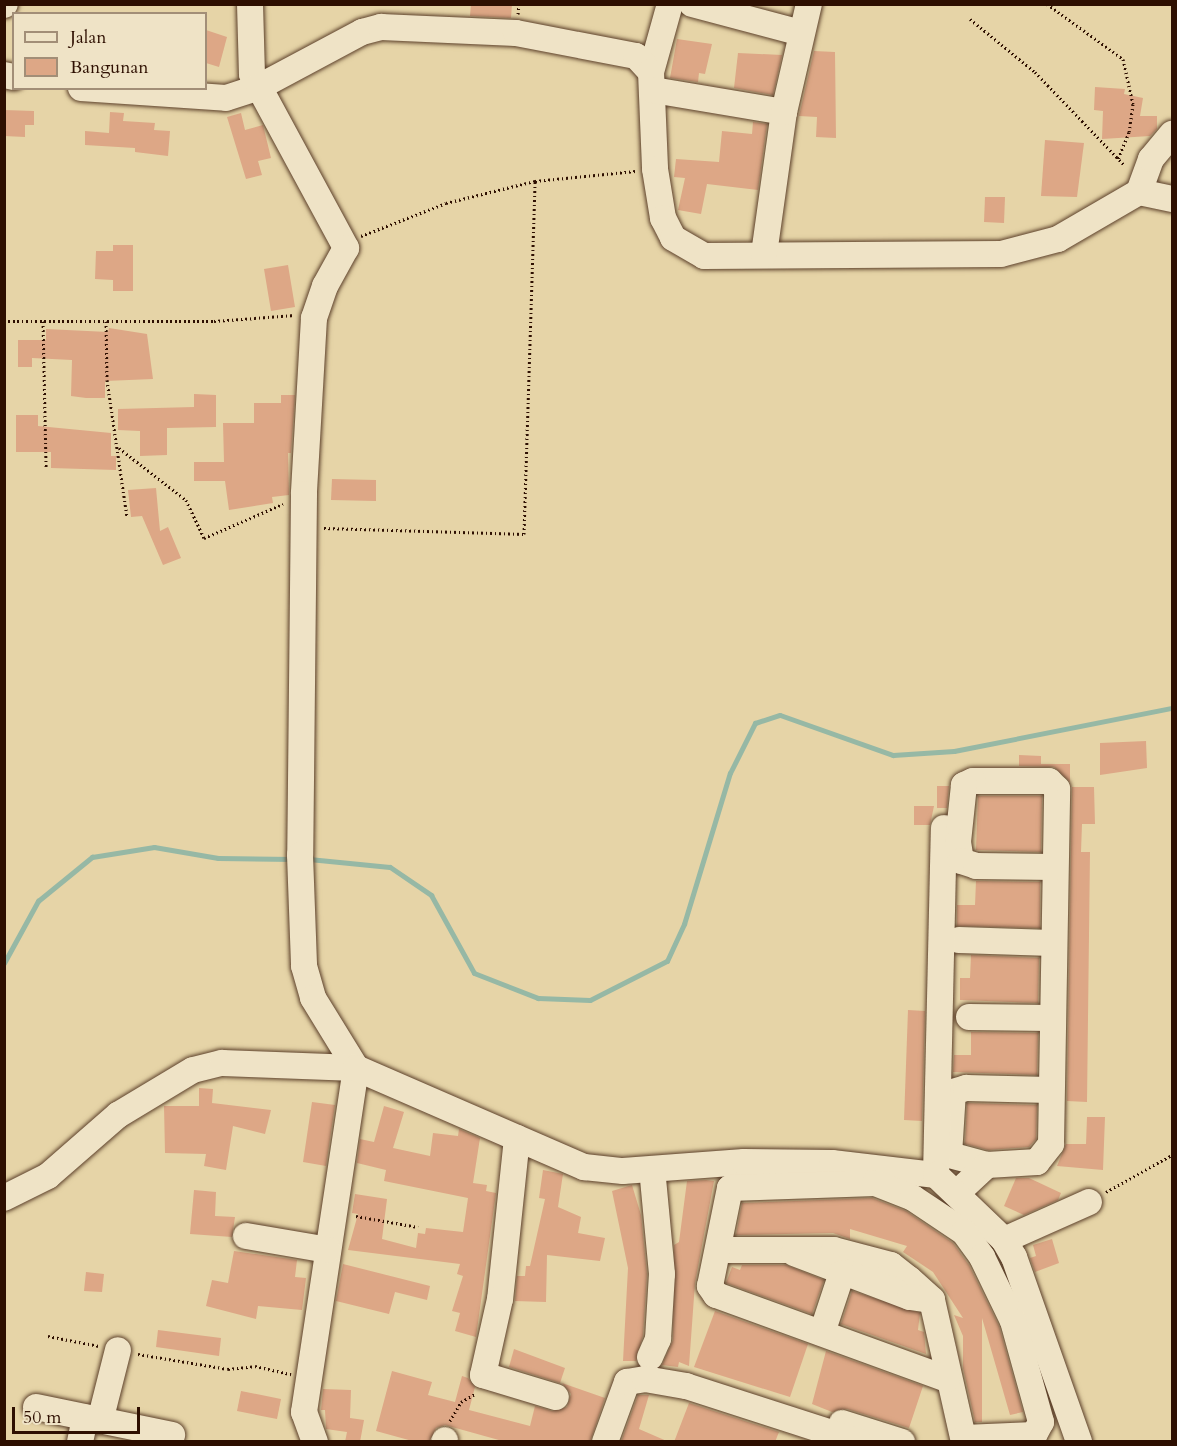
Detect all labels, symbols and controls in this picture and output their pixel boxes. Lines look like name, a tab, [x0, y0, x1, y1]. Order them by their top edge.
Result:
legend	[12, 12, 207, 90]
text: Jalan	[70, 25, 106, 50]
text: Bangunan	[70, 55, 148, 80]
scale bar	[15, 1395, 142, 1433]
text: 50 m	[23, 1405, 62, 1430]

